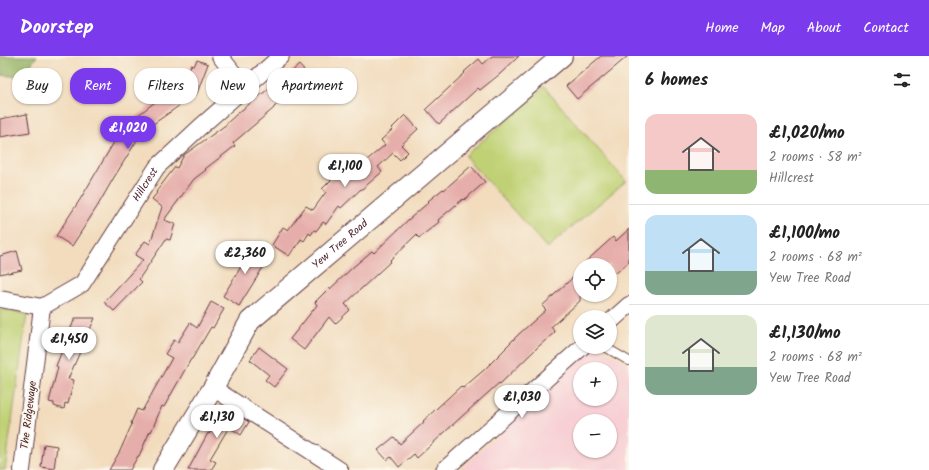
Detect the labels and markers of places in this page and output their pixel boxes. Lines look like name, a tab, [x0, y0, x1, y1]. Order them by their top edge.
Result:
pin: £1,020	[95, 116, 161, 150]
pin: £1,100	[312, 154, 378, 188]
pin: £2,360	[212, 241, 278, 275]
pin: £1,450	[36, 327, 102, 361]
pin: £1,030	[489, 385, 555, 419]
pin: £1,130	[184, 405, 250, 439]

